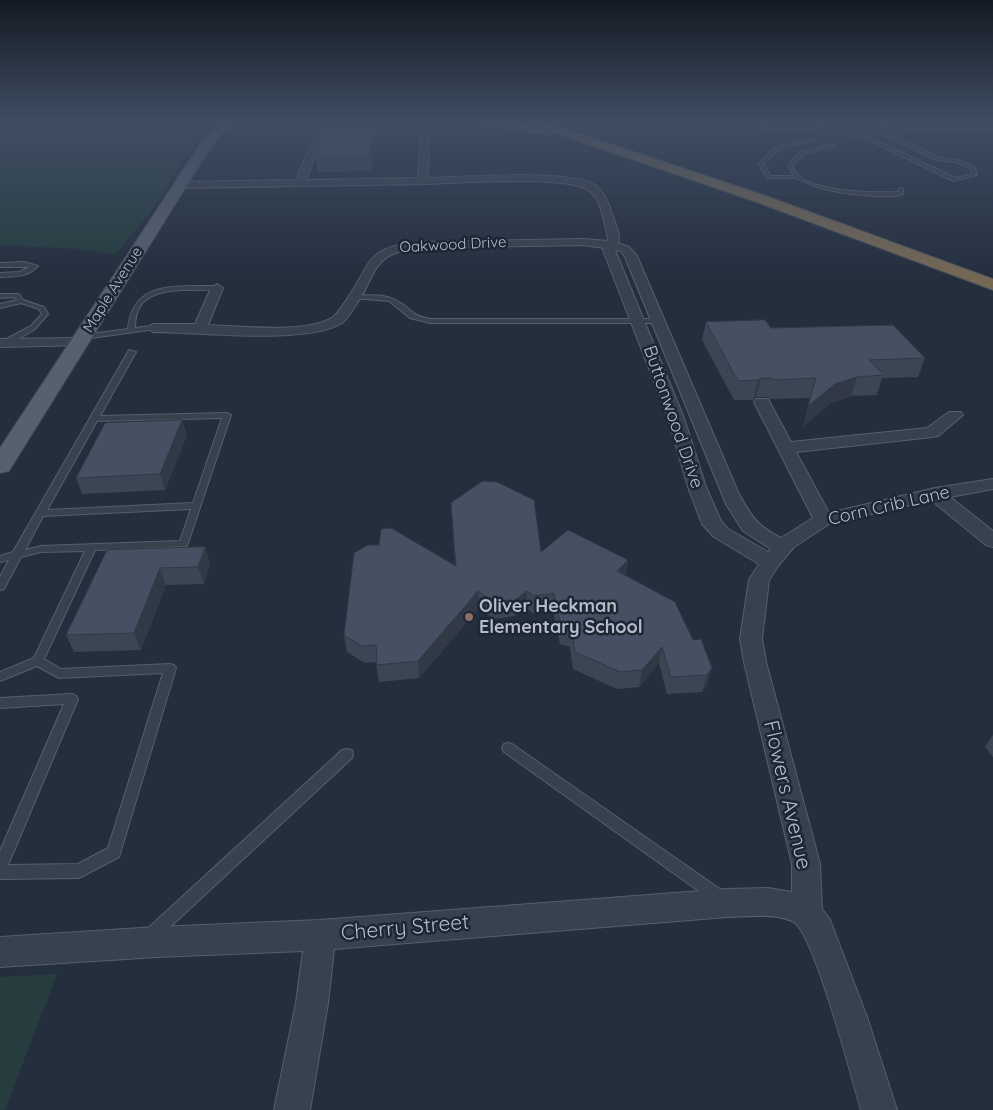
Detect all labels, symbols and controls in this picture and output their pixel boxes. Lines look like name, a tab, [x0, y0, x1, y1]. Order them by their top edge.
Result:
street label: Oakwood Drive	[399, 233, 507, 257]
street label: Maple Avenue	[79, 244, 147, 336]
street label: Buttonwood Drive	[638, 343, 708, 491]
street label: Corn Crib Lane	[826, 481, 952, 531]
place label: Oliver Heckman Elementary School	[479, 596, 643, 638]
marker: Oliver Heckman Elementary School	[463, 611, 475, 623]
street label: Flowers Avenue	[758, 718, 816, 872]
street label: Cherry Street	[340, 910, 470, 946]

